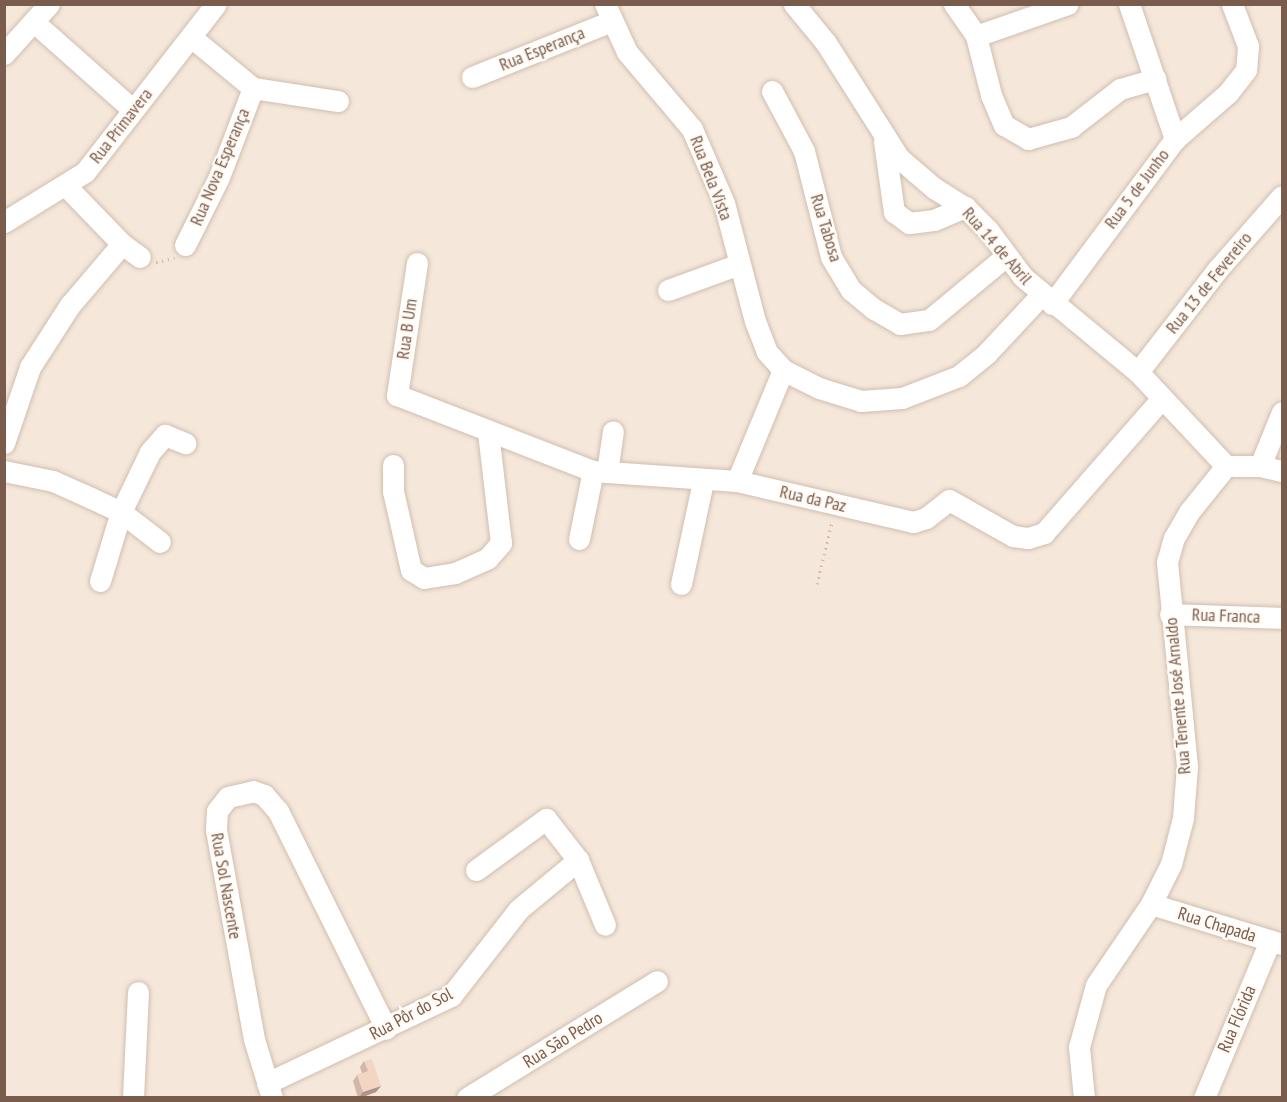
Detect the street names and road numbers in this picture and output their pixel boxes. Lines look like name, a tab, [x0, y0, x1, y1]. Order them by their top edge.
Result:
street label: Rua Esperança	[496, 22, 588, 76]
street label: Rua Primavera	[85, 84, 157, 168]
street label: Rua Nova Esperança	[186, 105, 254, 229]
street label: Rua Bela Vista	[685, 133, 737, 223]
street label: Rua 5 de Junho	[1100, 145, 1174, 233]
street label: Rua Tabosa	[805, 191, 847, 265]
street label: Rua 14 de Abril	[957, 203, 1037, 289]
street label: Rua 13 de Fevereiro	[1161, 228, 1257, 338]
street label: Rua B Um	[392, 297, 422, 361]
street label: Rua da Paz	[778, 481, 848, 517]
street label: Rua Franca	[1191, 604, 1261, 628]
street label: Rua Tenente José Arnaldo	[1160, 616, 1196, 776]
street label: Rua Sol Nascente	[206, 831, 246, 941]
street label: Rua Chapada	[1175, 903, 1259, 947]
street label: Rua Flórida	[1213, 982, 1261, 1056]
street label: Rua Pôr do Sol	[366, 983, 456, 1045]
street label: Rua São Pedro	[519, 1007, 607, 1073]

